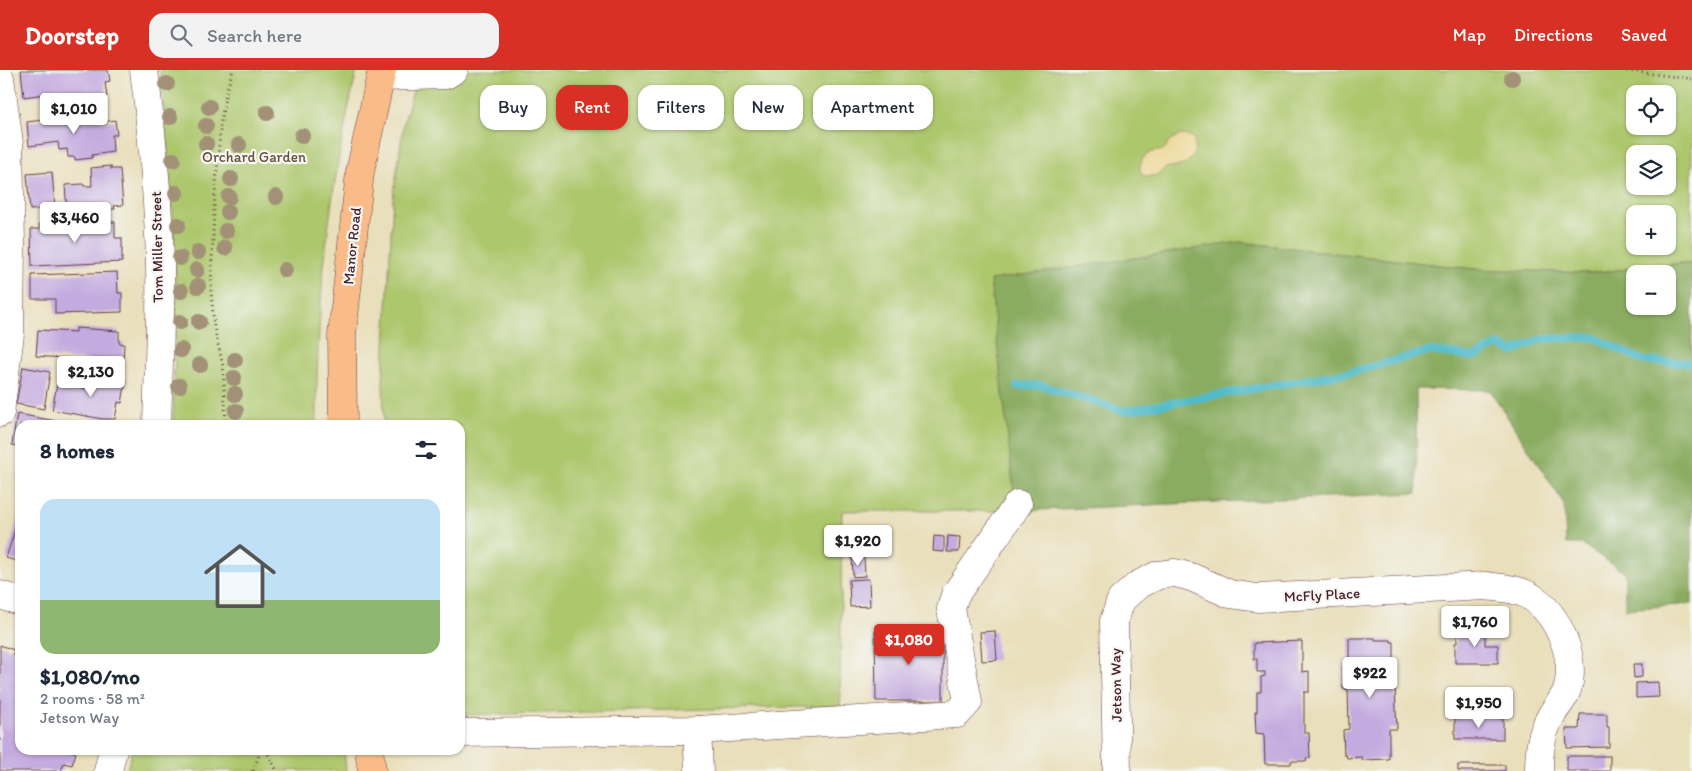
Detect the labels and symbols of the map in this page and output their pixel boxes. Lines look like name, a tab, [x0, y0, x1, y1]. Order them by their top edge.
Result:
pin: $1,010	[33, 92, 115, 135]
park label: Orchard Garden	[202, 148, 306, 166]
street label: Tom Miller Street	[147, 191, 167, 303]
pin: $3,460	[34, 202, 116, 244]
street label: Manor Road	[339, 206, 365, 286]
pin: $2,130	[50, 356, 132, 398]
pin: $1,920	[817, 524, 899, 567]
street label: McFly Place	[1284, 584, 1360, 606]
pin: $1,760	[1434, 606, 1516, 648]
pin: $1,080	[868, 624, 950, 666]
street label: Jetson Way	[1106, 648, 1126, 722]
pin: $922	[1340, 656, 1400, 699]
pin: $1,950	[1438, 686, 1520, 729]

